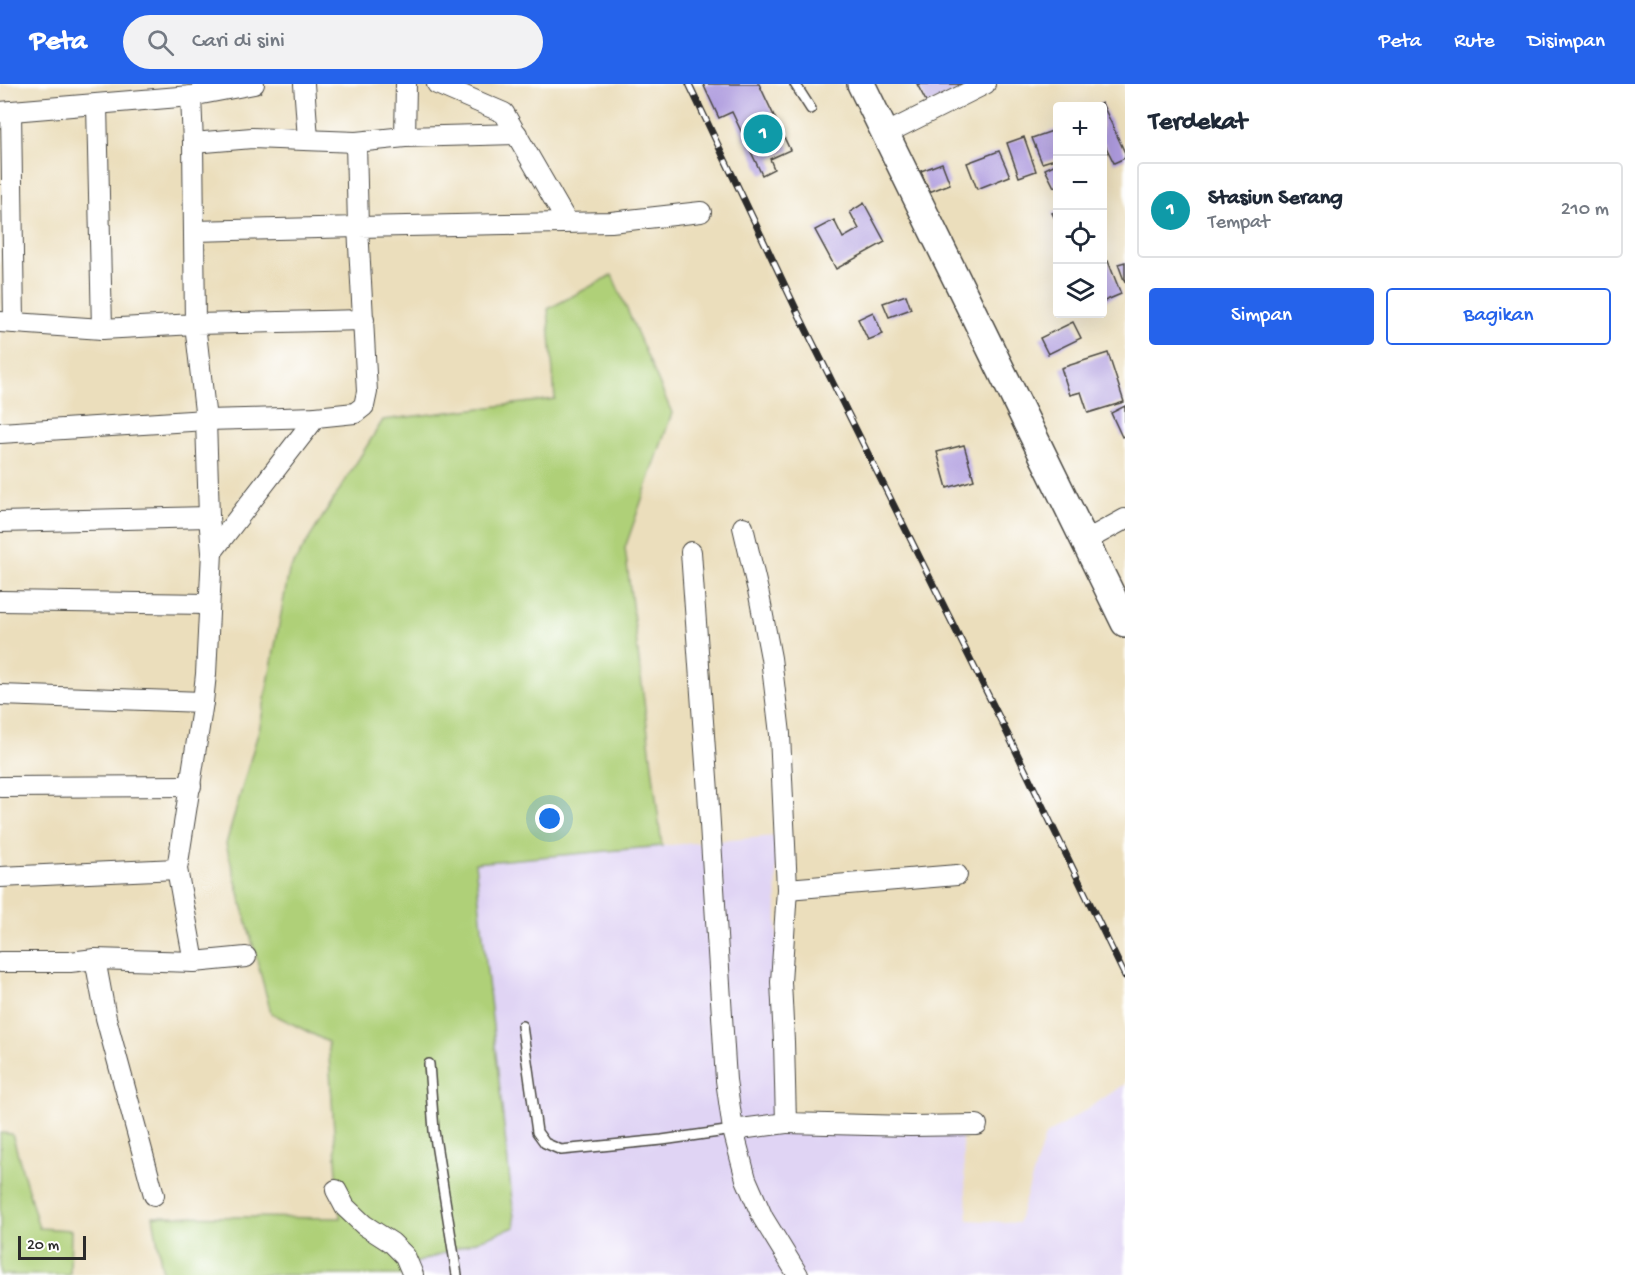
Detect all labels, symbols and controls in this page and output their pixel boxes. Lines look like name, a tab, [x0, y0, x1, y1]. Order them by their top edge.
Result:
search box	[123, 15, 543, 69]
text: Peta	[30, 26, 87, 59]
icon: search	[144, 26, 177, 59]
text: Cari di sini	[192, 29, 285, 55]
text: Peta	[1379, 30, 1421, 55]
text: Rute	[1454, 30, 1495, 55]
text: Disimpan	[1528, 30, 1605, 55]
map controls	[1053, 102, 1107, 318]
button: +	[1053, 102, 1107, 156]
text: Terdekat	[1149, 108, 1247, 139]
pin: 1	[744, 112, 783, 156]
button: −	[1053, 156, 1107, 210]
text: Stasiun Serang	[1208, 186, 1343, 212]
text: 1	[1166, 199, 1175, 222]
text: 210 m	[1561, 199, 1609, 222]
button: locate	[1053, 210, 1107, 264]
text: Tempat	[1208, 212, 1269, 235]
button: layers	[1053, 264, 1107, 318]
button: Simpan	[1149, 288, 1374, 345]
button: Bagikan	[1386, 288, 1611, 345]
your location	[535, 804, 564, 833]
scale bar	[18, 1233, 86, 1260]
text: 20 m	[27, 1237, 59, 1256]

